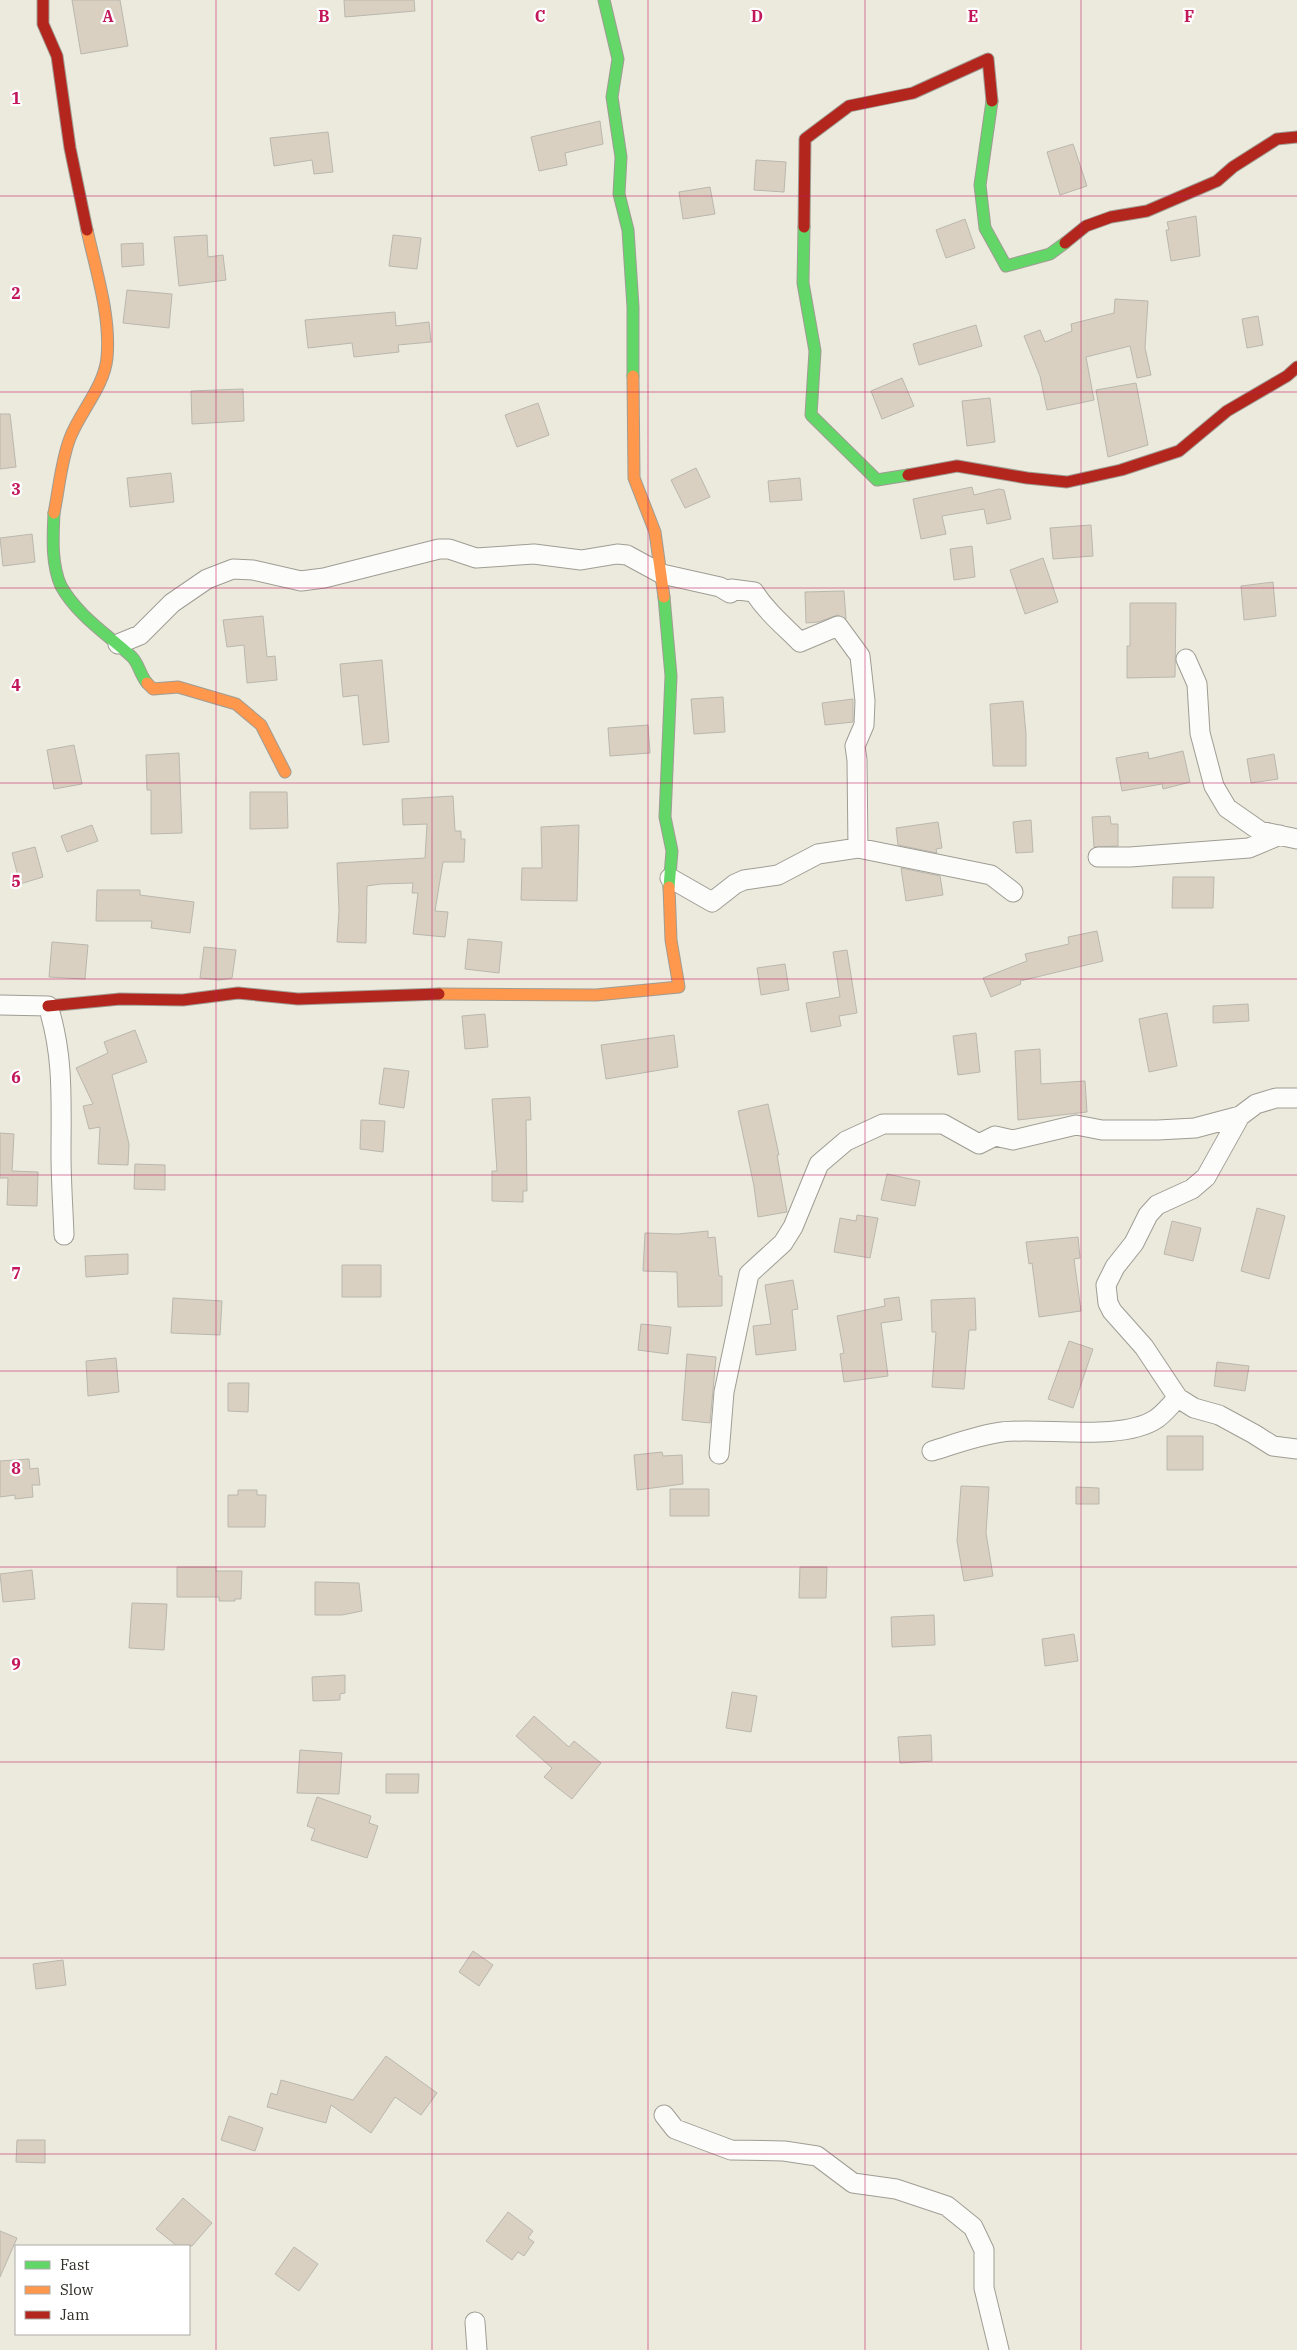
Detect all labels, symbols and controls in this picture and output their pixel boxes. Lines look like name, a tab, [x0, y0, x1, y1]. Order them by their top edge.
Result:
text: A	[102, 6, 114, 26]
text: B	[318, 6, 330, 26]
text: C	[535, 6, 545, 26]
text: D	[751, 6, 763, 26]
text: E	[968, 6, 978, 26]
text: F	[1184, 6, 1194, 26]
text: 1	[11, 88, 21, 108]
text: 2	[11, 283, 21, 303]
text: 3	[11, 479, 21, 499]
text: 4	[11, 675, 21, 695]
text: 5	[11, 871, 21, 891]
text: 6	[11, 1067, 21, 1087]
text: 7	[11, 1263, 21, 1283]
text: 8	[11, 1458, 21, 1478]
text: 9	[11, 1654, 21, 1674]
legend	[15, 2245, 190, 2335]
text: Fast	[60, 2255, 90, 2274]
text: Slow	[60, 2280, 94, 2299]
text: Jam	[60, 2305, 89, 2324]

